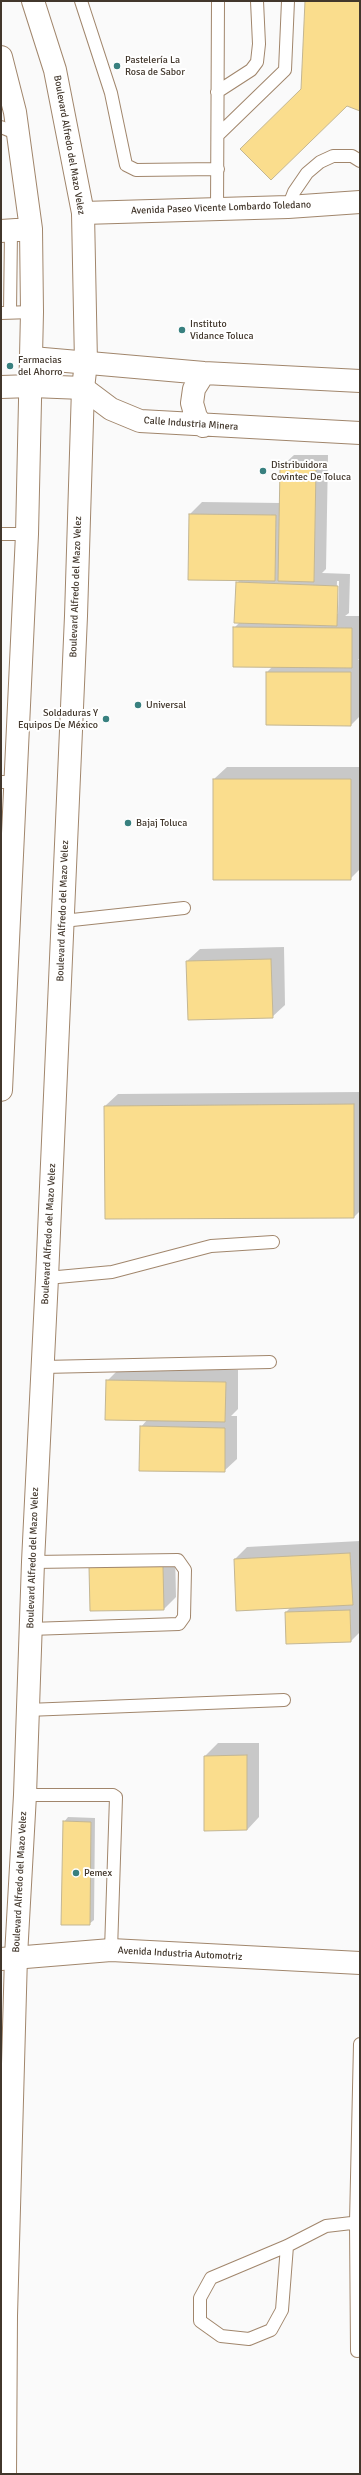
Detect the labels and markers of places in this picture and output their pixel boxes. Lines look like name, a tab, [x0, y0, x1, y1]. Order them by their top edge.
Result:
place label: Pastelería La Rosa de Sabor	[125, 54, 185, 78]
marker: Pastelería La Rosa de Sabor	[112, 61, 122, 71]
place label: Instituto Vidance Toluca	[190, 318, 253, 342]
marker: Instituto Vidance Toluca	[177, 325, 187, 335]
place label: Farmacias del Ahorro	[18, 354, 63, 378]
marker: Farmacias del Ahorro	[5, 361, 15, 371]
place label: Distribuidora Covintec De Toluca	[271, 459, 351, 482]
marker: Distribuidora Covintec De Toluca	[258, 466, 268, 476]
place label: Universal	[146, 699, 186, 711]
marker: Universal	[133, 700, 143, 710]
place label: Soldaduras Y Equipos De México	[18, 707, 98, 730]
marker: Soldaduras Y Equipos De México	[101, 714, 111, 724]
place label: Bajaj Toluca	[136, 817, 187, 829]
marker: Bajaj Toluca	[123, 818, 133, 828]
place label: Pemex	[84, 1867, 112, 1879]
marker: Pemex	[71, 1868, 81, 1878]

